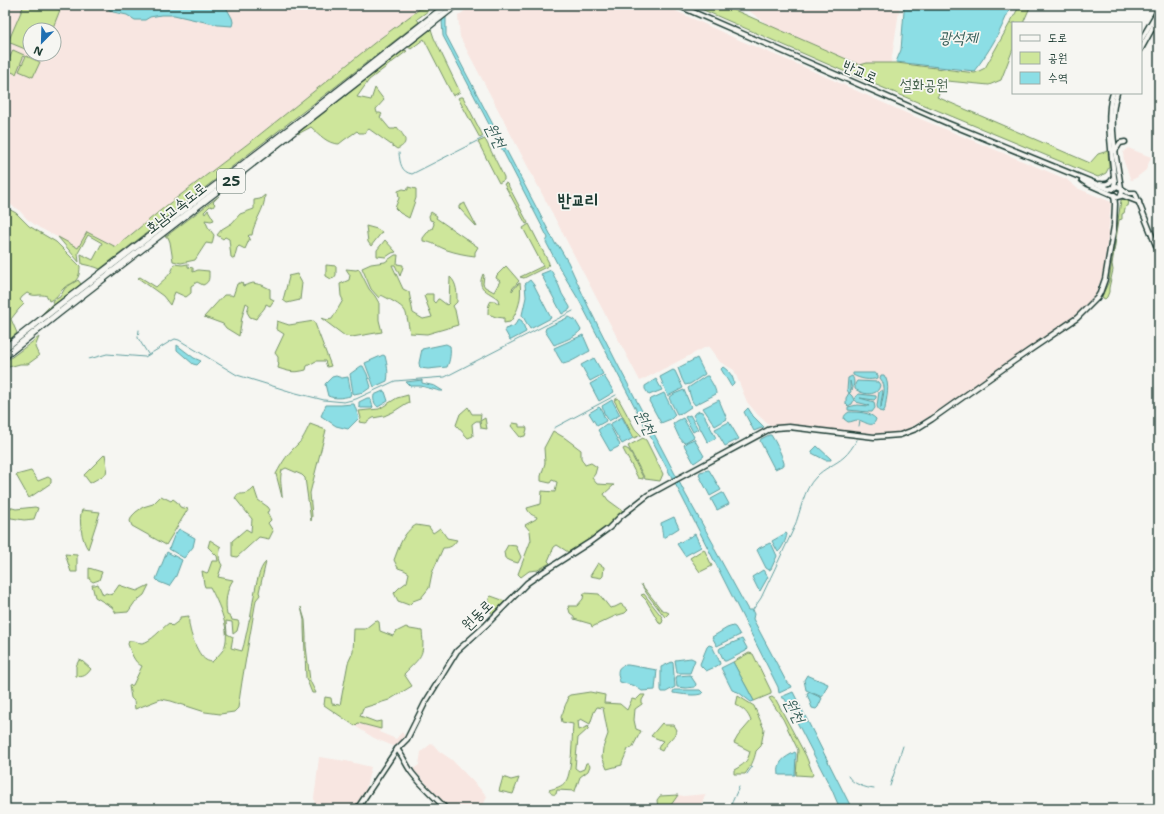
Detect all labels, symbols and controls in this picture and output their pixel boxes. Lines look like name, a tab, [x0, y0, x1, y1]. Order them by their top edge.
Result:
north arrow	[22, 22, 62, 62]
legend	[1012, 22, 1142, 94]
water label: 광석제	[939, 27, 979, 48]
text: 도로	[1048, 30, 1067, 46]
text: N	[31, 42, 45, 59]
text: 공원	[1048, 50, 1067, 66]
street label: 반교로	[839, 55, 881, 89]
text: 수역	[1048, 70, 1068, 86]
park label: 설화공원	[900, 75, 948, 95]
water label: 원천	[480, 119, 512, 153]
road number: 25	[217, 169, 245, 193]
street label: 호남고속도로	[141, 178, 211, 238]
district label: 반교리	[557, 189, 599, 211]
water label: 원천	[630, 406, 662, 440]
street label: 원동로	[457, 595, 497, 635]
water label: 원천	[779, 694, 811, 728]

